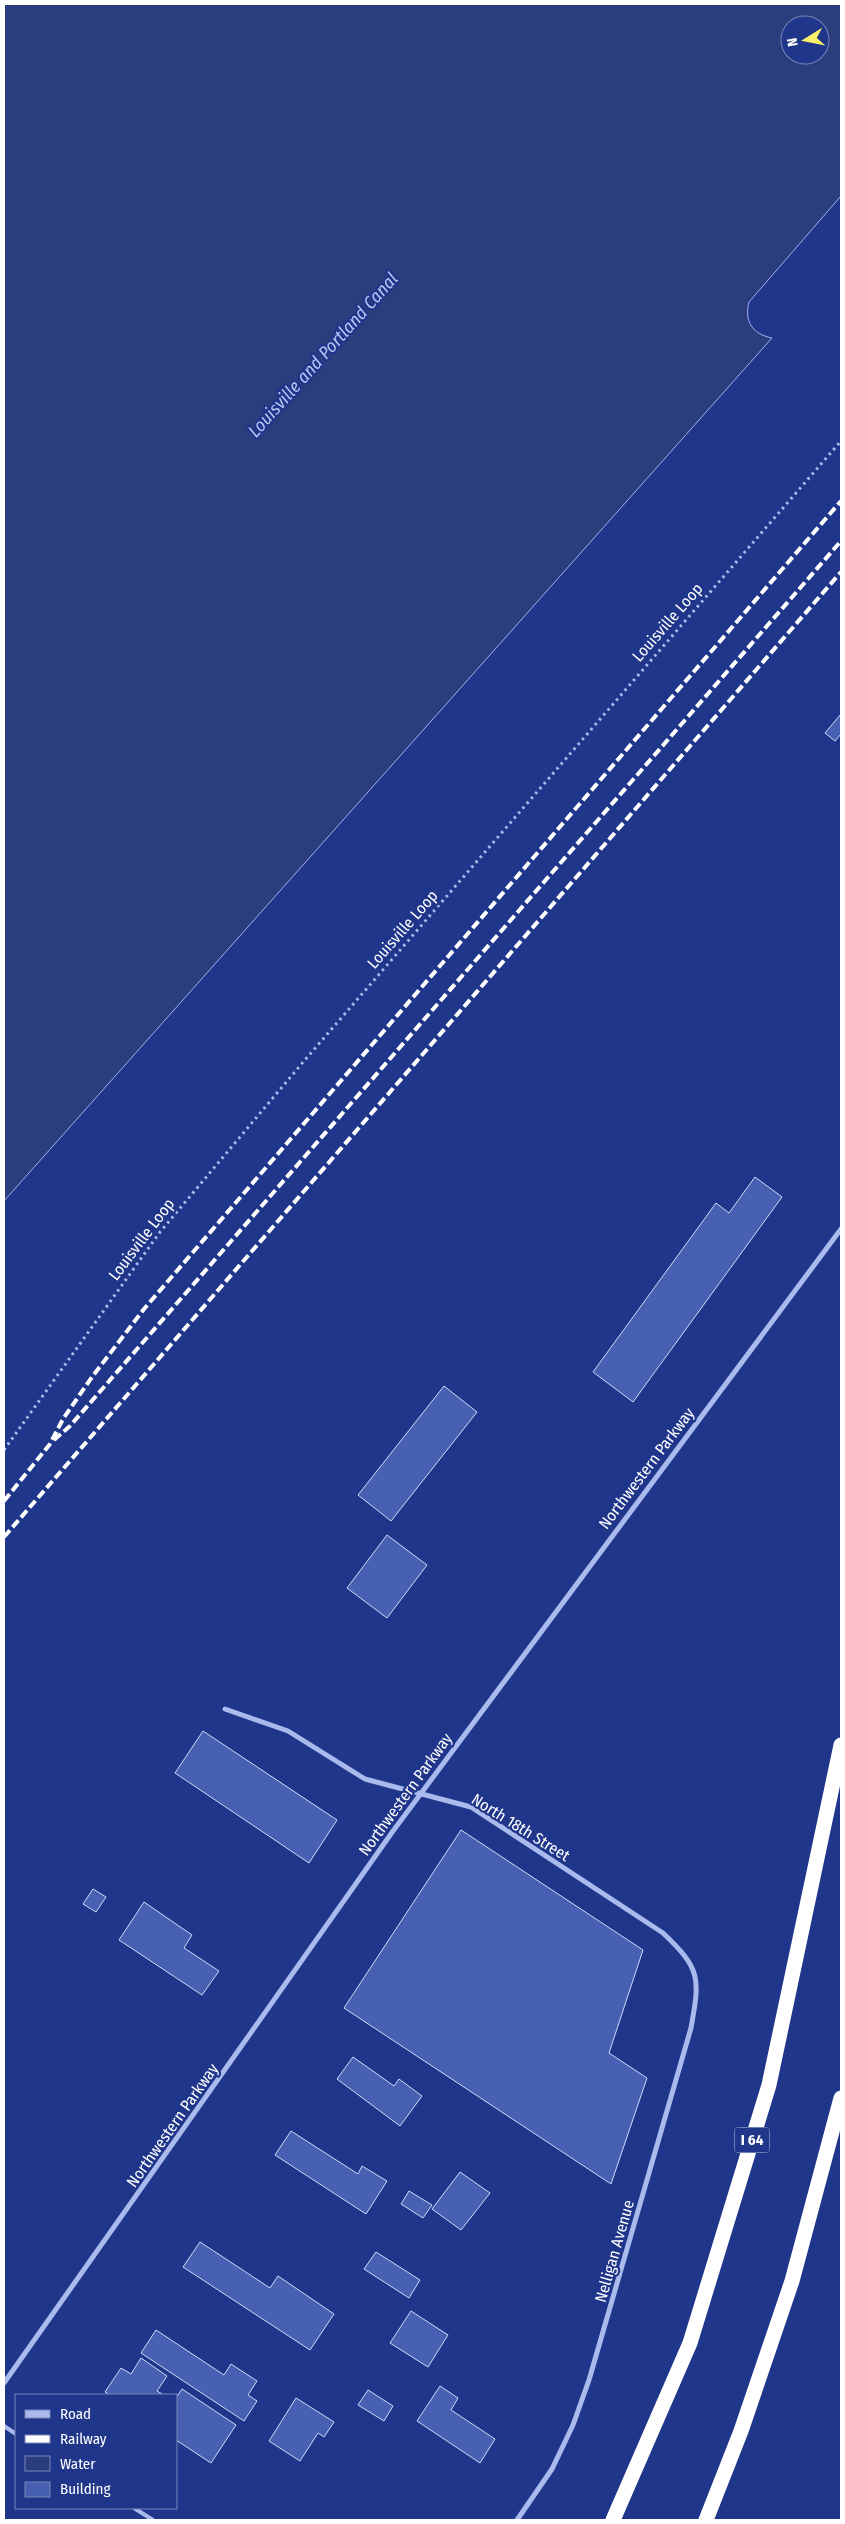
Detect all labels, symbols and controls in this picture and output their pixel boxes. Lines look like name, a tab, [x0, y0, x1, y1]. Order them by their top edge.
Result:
north arrow	[780, 15, 830, 65]
text: N	[784, 37, 802, 48]
water label: Louisville and Portland Canal	[243, 268, 403, 442]
street label: Louisville Loop	[628, 579, 707, 665]
street label: Louisville Loop	[363, 886, 442, 972]
street label: Louisville Loop	[104, 1195, 178, 1284]
street label: Northwestern Parkway	[595, 1403, 699, 1533]
street label: Northwestern Parkway	[355, 1729, 457, 1859]
street label: North 18th Street	[468, 1790, 574, 1866]
street label: Northwestern Parkway	[123, 2059, 223, 2191]
road number: I 64	[734, 2128, 770, 2152]
street label: Nelligan Avenue	[591, 2198, 638, 2304]
legend	[15, 2394, 178, 2509]
text: Road	[60, 2405, 91, 2423]
text: Railway	[60, 2430, 107, 2448]
text: Water	[60, 2455, 96, 2473]
text: Building	[60, 2480, 111, 2498]

